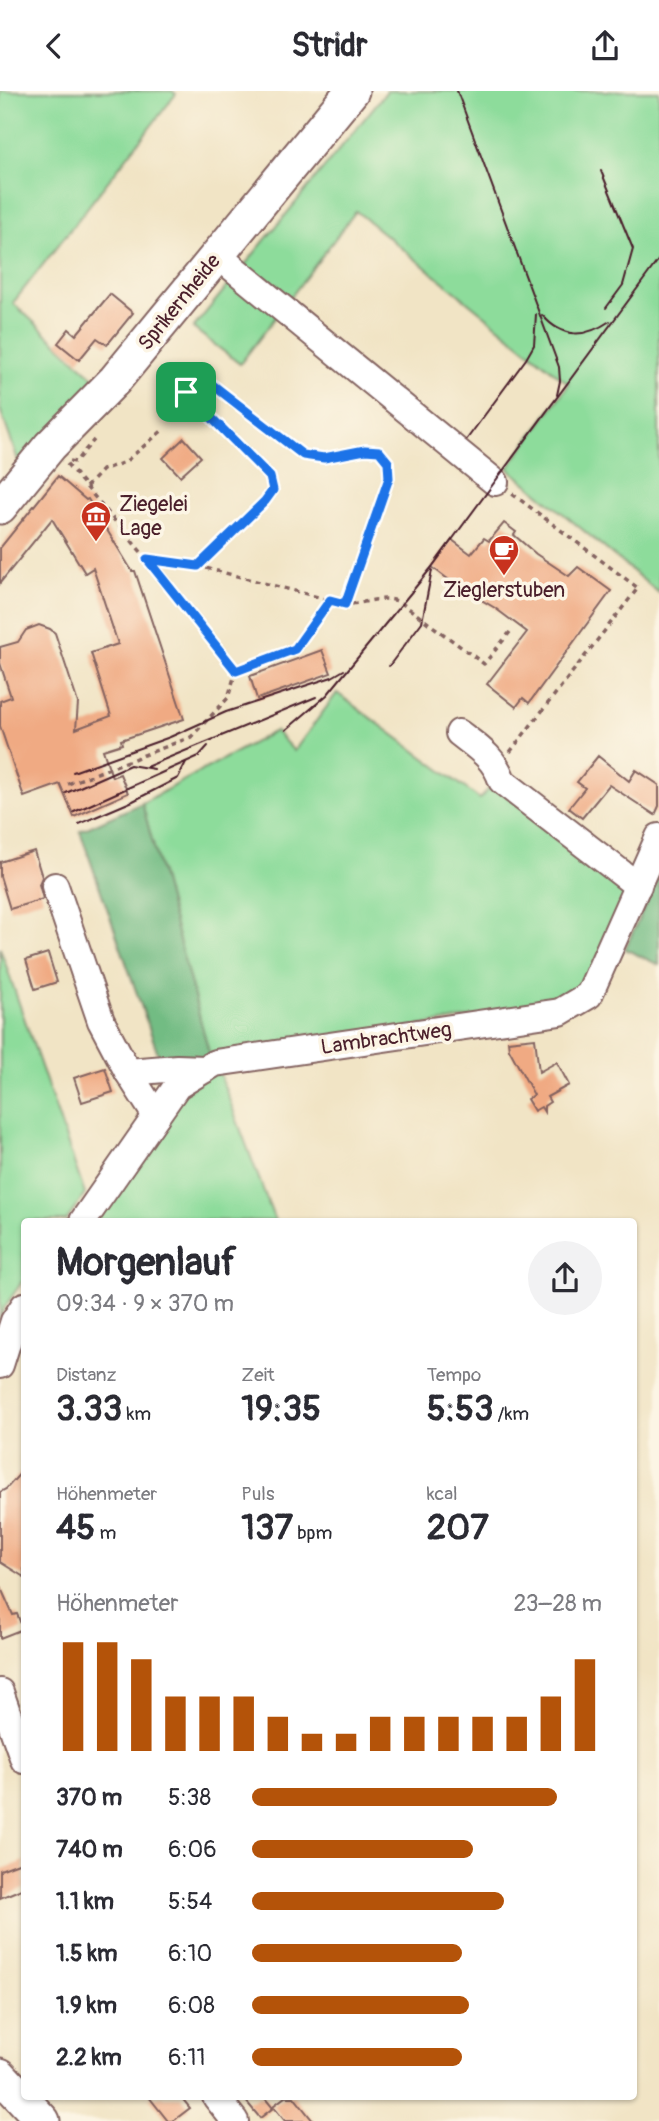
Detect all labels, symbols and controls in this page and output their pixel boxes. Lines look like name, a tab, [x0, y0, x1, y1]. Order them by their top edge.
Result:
text: Stridr	[292, 26, 367, 66]
icon: back	[35, 27, 73, 65]
icon: share	[586, 27, 624, 65]
street label: Sprikernheide	[132, 248, 227, 356]
pin	[156, 362, 216, 422]
icon: arrive	[167, 373, 205, 411]
place label: Ziegelei Lage	[119, 491, 188, 542]
museum icon: Ziegelei Lage	[79, 499, 113, 543]
cafe icon: Zieglerstuben	[487, 533, 521, 577]
place label: Zieglerstuben	[443, 577, 565, 604]
street label: Lambrachtweg	[319, 1016, 453, 1061]
text: Morgenlauf	[56, 1239, 236, 1287]
button: share	[528, 1241, 602, 1315]
text: 09:34 · 9 × 370 m	[56, 1289, 234, 1318]
text: Distanz	[56, 1363, 116, 1387]
text: Zeit	[241, 1363, 275, 1387]
text: Tempo	[427, 1363, 481, 1387]
text: 3.33	[56, 1387, 122, 1431]
text: 19:35	[241, 1387, 321, 1431]
text: 5:53	[427, 1387, 493, 1431]
text: km	[122, 1402, 151, 1426]
text: /km	[493, 1402, 529, 1426]
text: Höhenmeter	[56, 1482, 157, 1506]
text: Puls	[241, 1482, 274, 1506]
text: kcal	[427, 1482, 458, 1506]
text: 45	[56, 1506, 95, 1550]
text: 137	[241, 1506, 293, 1550]
text: 207	[427, 1506, 489, 1550]
text: m	[95, 1521, 116, 1545]
text: bpm	[293, 1521, 332, 1545]
text: Höhenmeter	[56, 1589, 178, 1618]
text: 23–28 m	[514, 1589, 602, 1618]
text: 370 m	[56, 1783, 122, 1812]
text: 5:38	[168, 1783, 211, 1812]
text: 740 m	[56, 1835, 123, 1864]
text: 6:06	[168, 1835, 217, 1864]
text: 1.1 km	[56, 1887, 114, 1916]
text: 5:54	[168, 1887, 212, 1916]
text: 1.5 km	[56, 1939, 118, 1968]
text: 6:10	[168, 1939, 212, 1968]
text: 1.9 km	[56, 1991, 117, 2020]
text: 6:08	[168, 1991, 215, 2020]
text: 2.2 km	[56, 2043, 122, 2072]
text: 6:11	[168, 2043, 206, 2072]

